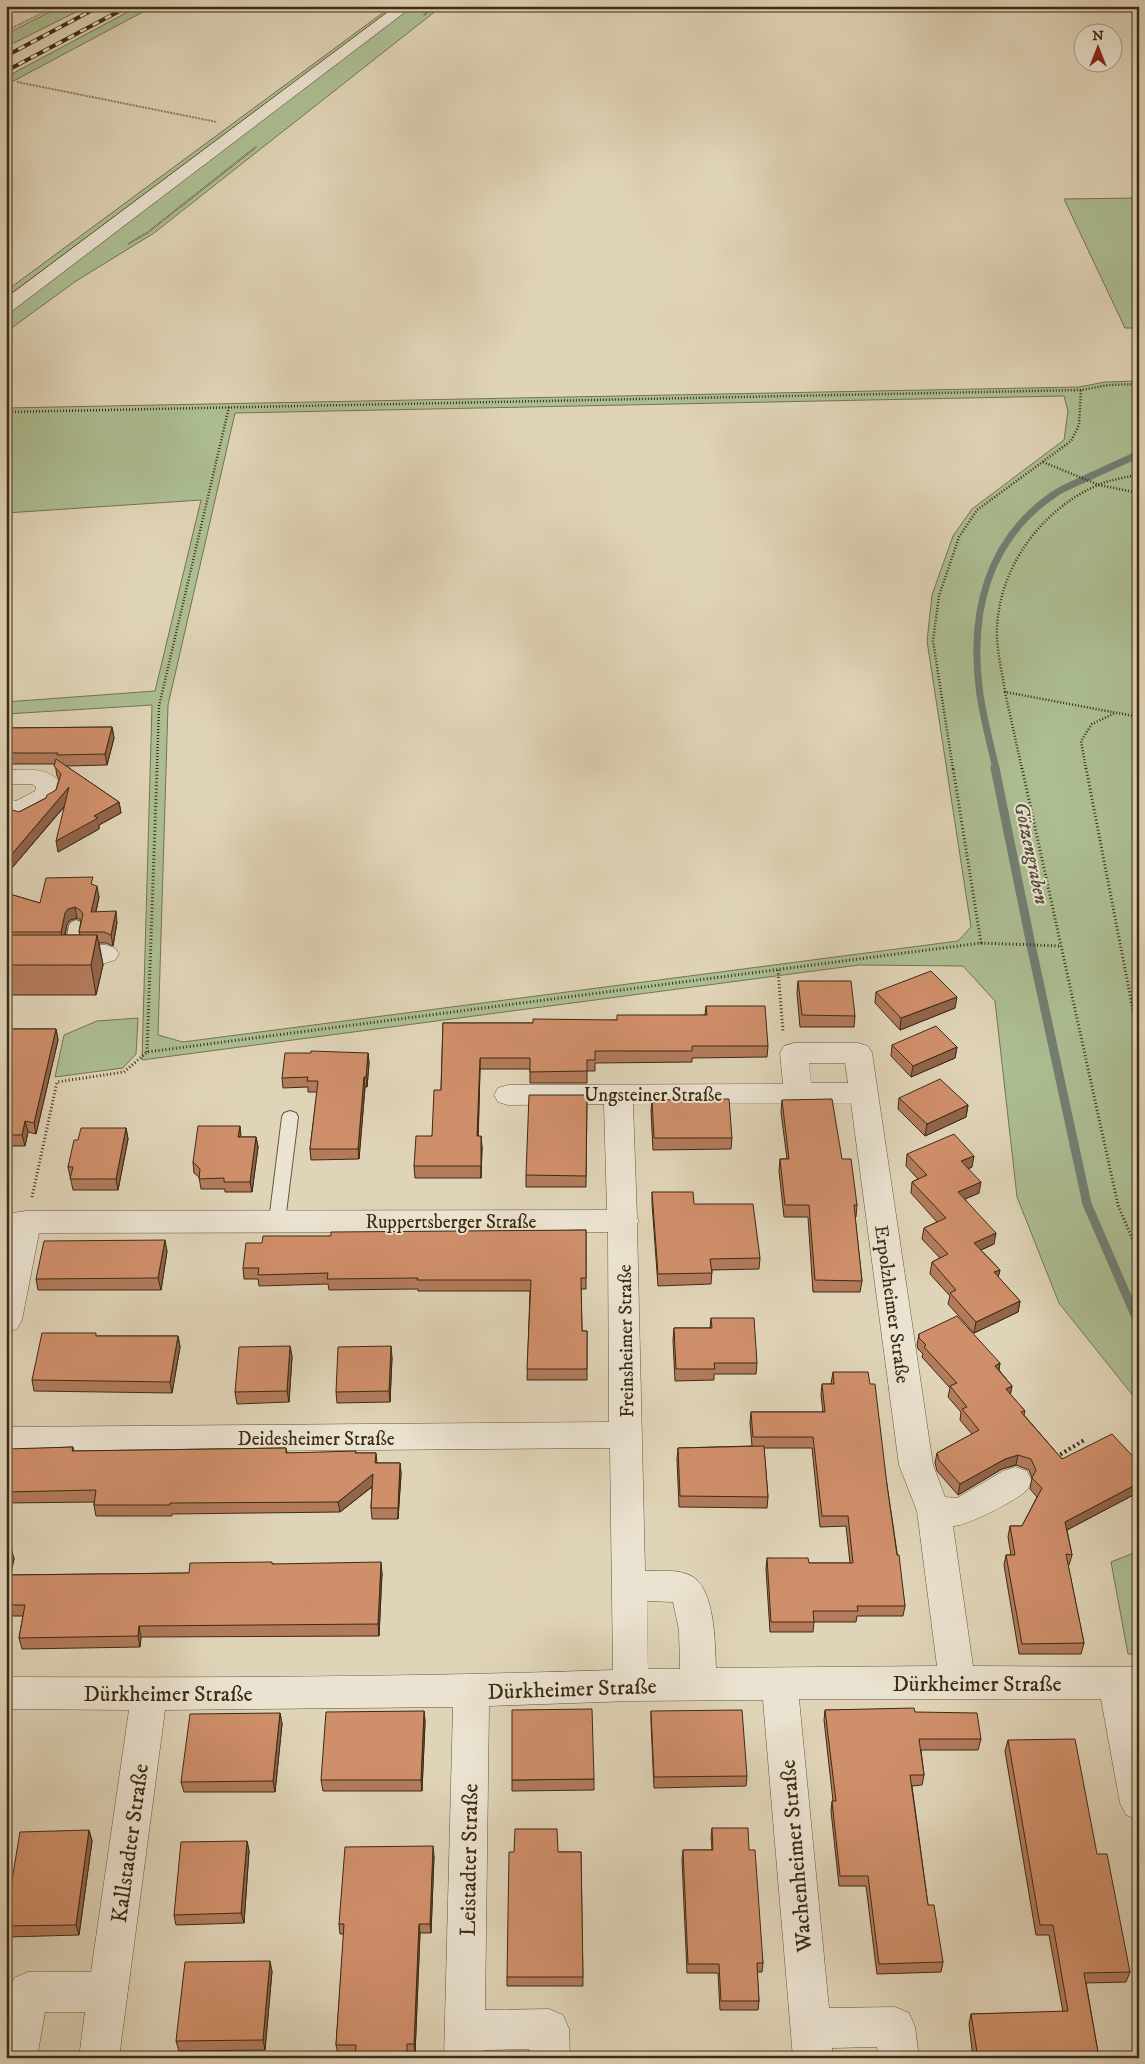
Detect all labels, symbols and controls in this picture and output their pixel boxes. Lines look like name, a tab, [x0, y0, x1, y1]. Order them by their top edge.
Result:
north arrow	[1072, 22, 1122, 72]
text: N	[1092, 27, 1104, 45]
water label: Götzengraben	[1007, 800, 1054, 907]
street label: Ungsteiner Straße	[584, 1084, 722, 1107]
street label: Ruppertsberger Straße	[366, 1211, 537, 1234]
street label: Erpolzheimer Straße	[869, 1224, 914, 1385]
street label: Freinsheimer Straße	[614, 1264, 639, 1418]
street label: Deidesheimer Straße	[237, 1428, 395, 1451]
street label: Dürkheimer Straße	[892, 1671, 1062, 1698]
street label: Dürkheimer Straße	[487, 1673, 657, 1706]
street label: Dürkheimer Straße	[83, 1681, 253, 1708]
street label: Wachenheimer Straße	[775, 1759, 818, 1954]
street label: Kallstadter Straße	[106, 1762, 155, 1924]
street label: Leistadter Straße	[455, 1783, 484, 1937]

